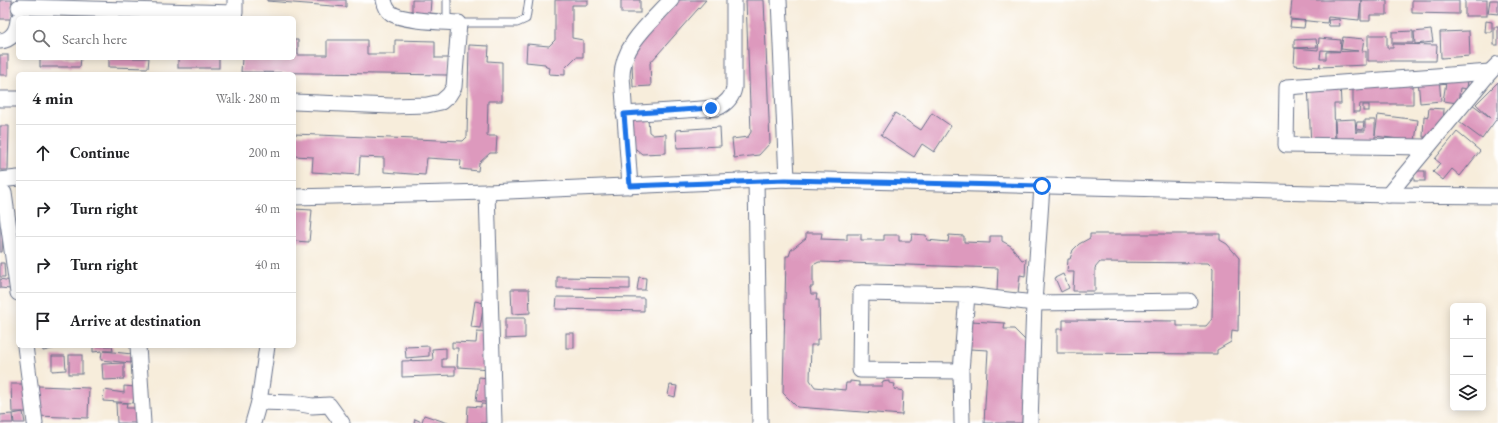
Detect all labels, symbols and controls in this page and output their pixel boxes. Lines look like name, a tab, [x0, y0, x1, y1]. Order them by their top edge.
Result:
search box	[16, 16, 296, 60]
icon: search	[30, 27, 52, 49]
text: Search here	[62, 29, 127, 48]
text: 4 min	[32, 87, 73, 109]
text: Walk · 280 m	[216, 90, 280, 107]
route end	[702, 99, 720, 117]
icon: ahead	[32, 142, 54, 164]
text: Continue	[70, 143, 130, 162]
text: 200 m	[249, 144, 280, 161]
route start	[1033, 177, 1051, 195]
icon: right	[32, 198, 54, 220]
text: Turn right	[70, 199, 138, 218]
text: 40 m	[255, 200, 280, 217]
icon: right	[32, 254, 54, 276]
text: Turn right	[70, 255, 138, 274]
text: 40 m	[255, 256, 280, 273]
map controls	[1450, 303, 1486, 411]
button: +	[1450, 303, 1486, 339]
icon: arrive	[32, 310, 54, 332]
text: Arrive at destination	[70, 311, 201, 330]
button: −	[1450, 339, 1486, 375]
button: layers	[1450, 375, 1486, 411]

